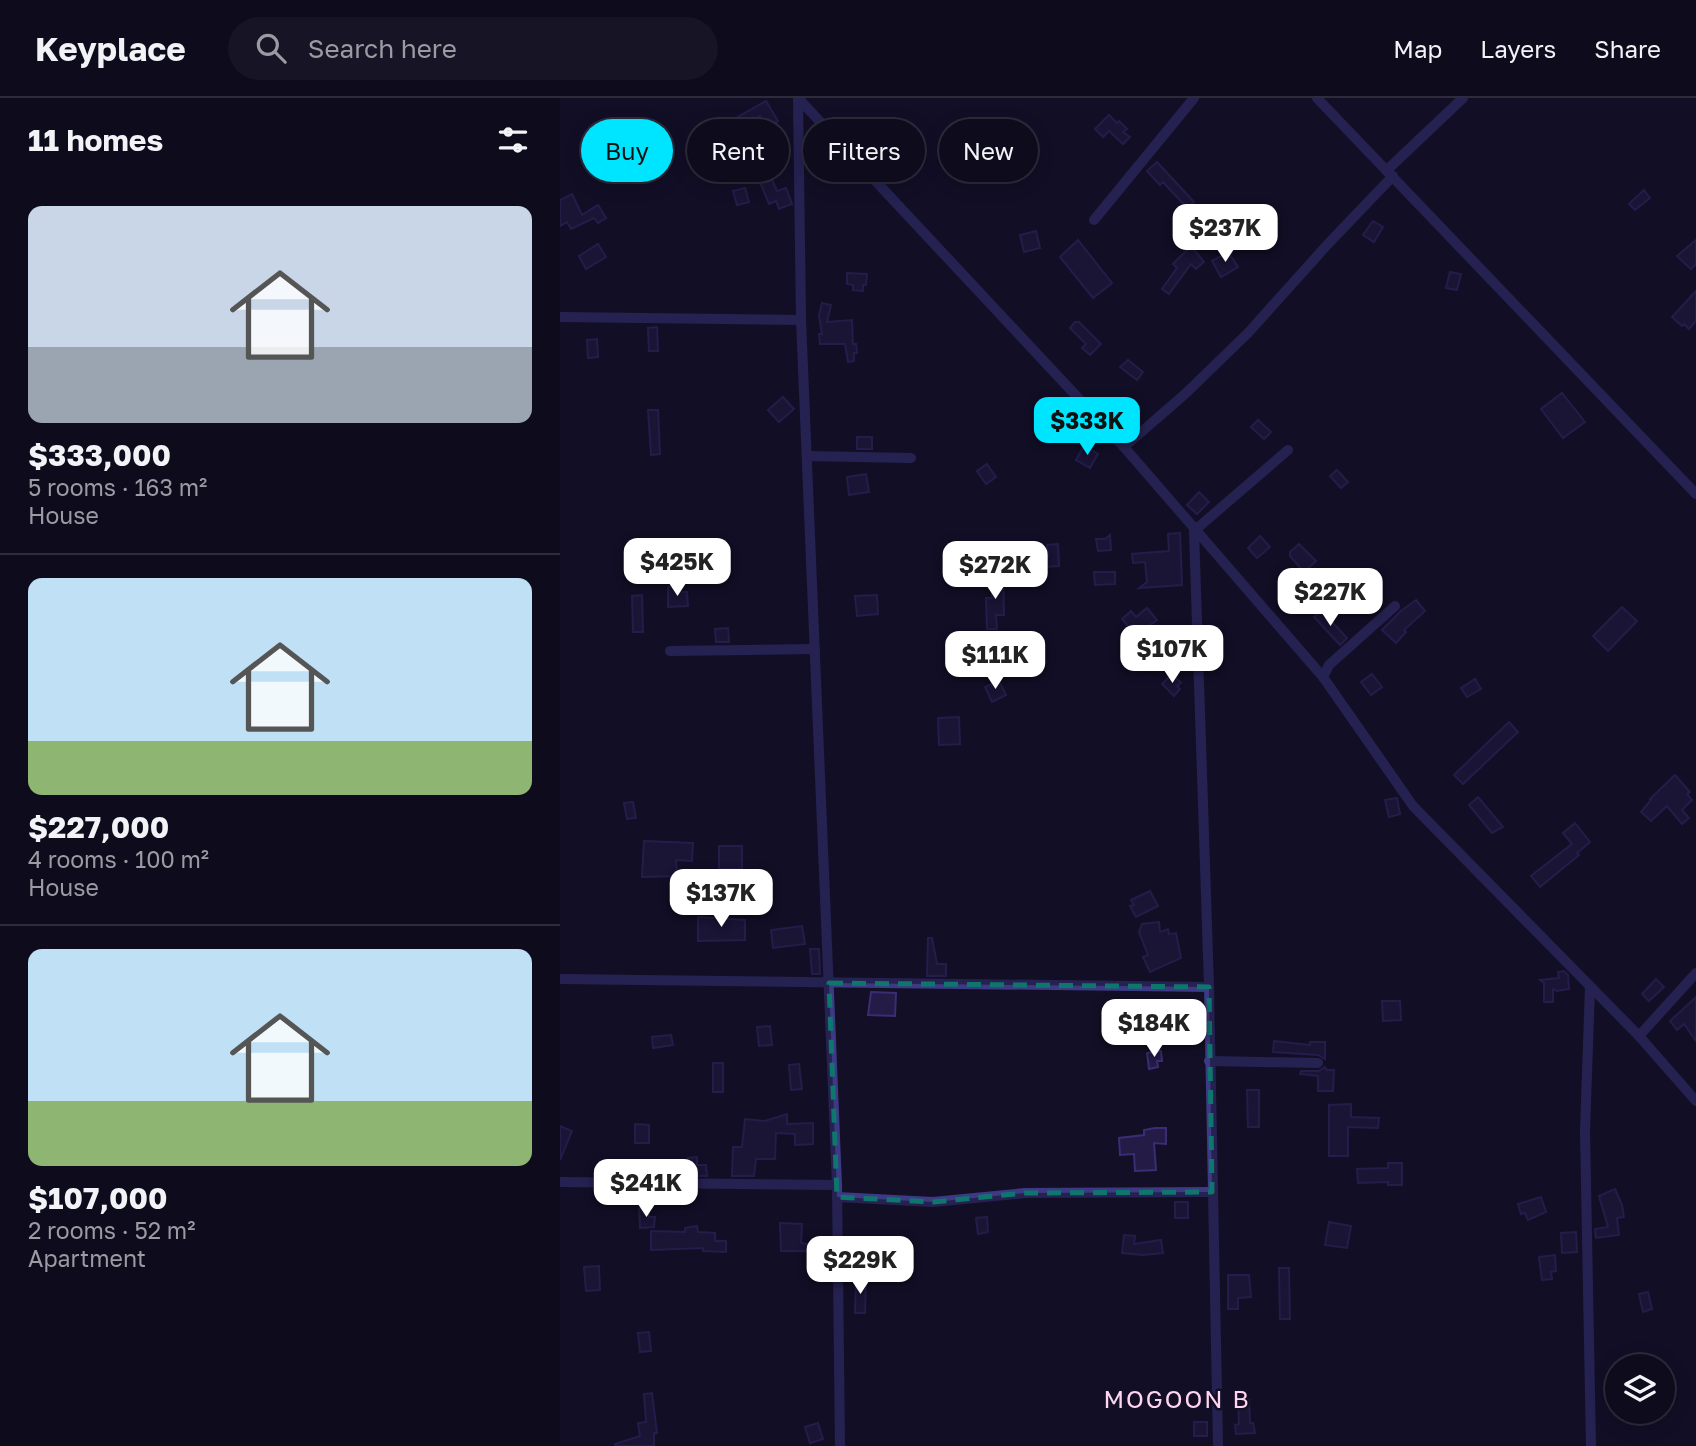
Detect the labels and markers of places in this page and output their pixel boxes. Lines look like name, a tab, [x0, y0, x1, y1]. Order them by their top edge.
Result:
pin: $237K	[1176, 204, 1274, 264]
pin: $333K	[1038, 398, 1136, 457]
pin: $425K	[628, 538, 726, 598]
pin: $272K	[946, 542, 1044, 601]
pin: $227K	[1281, 568, 1379, 628]
pin: $107K	[1123, 626, 1221, 685]
pin: $111K	[946, 632, 1044, 691]
pin: $137K	[672, 870, 770, 929]
pin: $184K	[1105, 1000, 1203, 1059]
pin: $241K	[597, 1160, 695, 1219]
pin: $229K	[811, 1236, 909, 1296]

